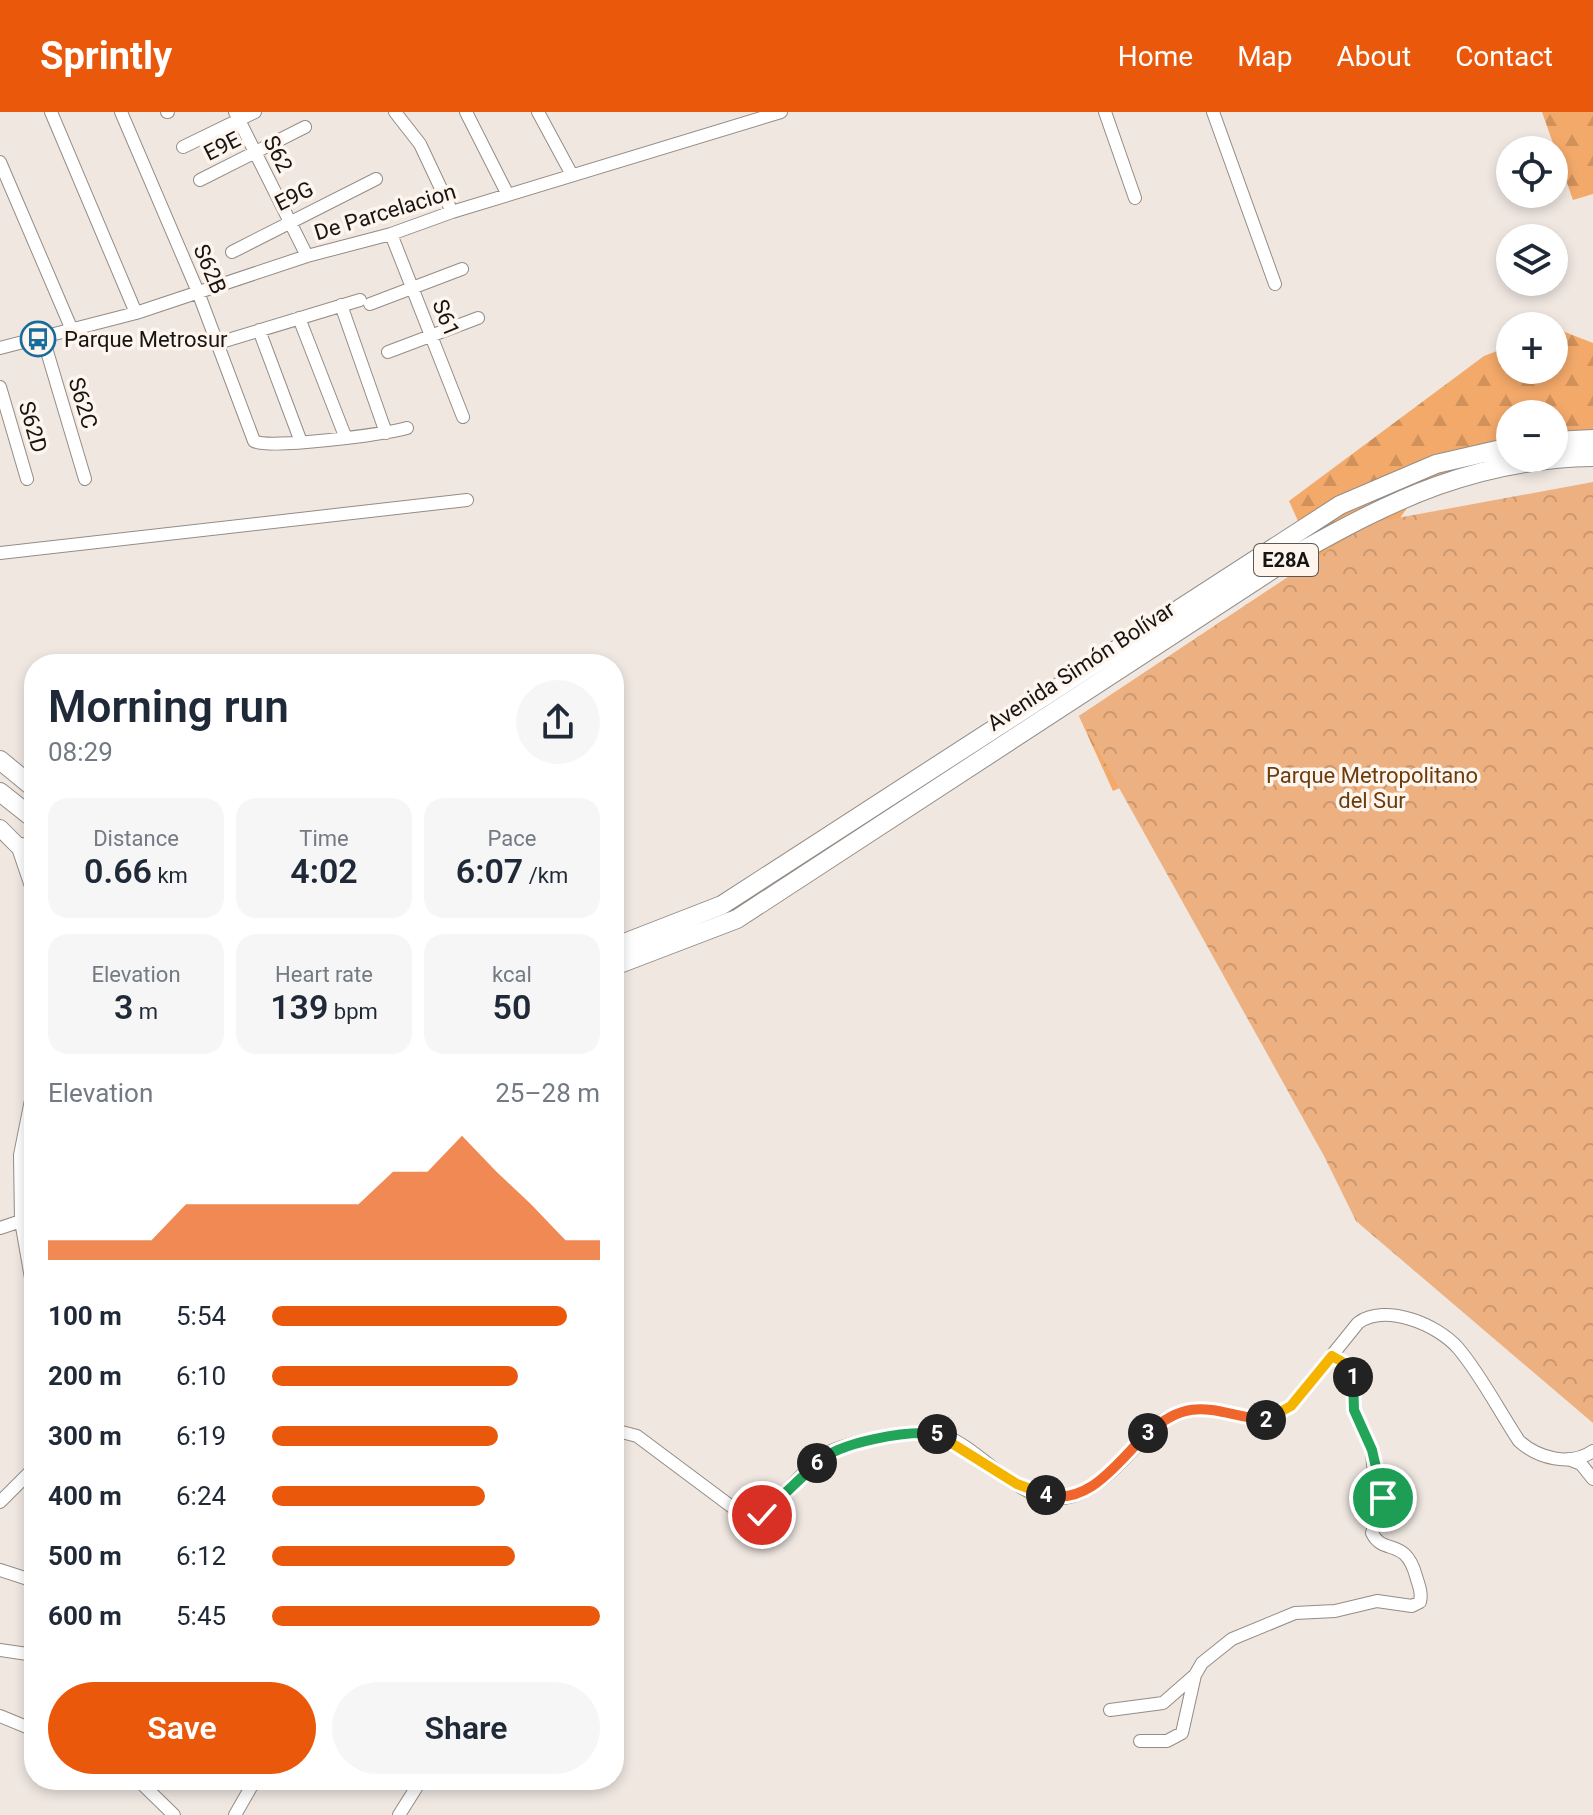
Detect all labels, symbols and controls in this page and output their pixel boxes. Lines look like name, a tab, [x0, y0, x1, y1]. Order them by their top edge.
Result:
text: Sprintly	[40, 34, 172, 78]
text: Home	[1118, 40, 1193, 73]
text: Map	[1237, 40, 1293, 73]
text: About	[1337, 40, 1411, 73]
text: Contact	[1455, 40, 1553, 73]
street label: E9E	[200, 126, 244, 166]
street label: S62	[258, 131, 298, 177]
map controls	[1496, 136, 1568, 472]
button: locate	[1496, 136, 1568, 208]
street label: E9G	[271, 176, 317, 216]
street label: De Parcelacion	[311, 179, 459, 245]
button: layers	[1496, 224, 1568, 296]
street label: S62B	[188, 240, 232, 298]
street label: S61	[427, 296, 465, 340]
button: +	[1496, 312, 1568, 384]
bus stop icon: Parque Metrosur	[19, 320, 57, 358]
place label: Parque Metrosur	[64, 327, 228, 352]
street label: S62C	[63, 374, 103, 432]
street label: S62D	[14, 398, 52, 456]
button: −	[1496, 400, 1568, 472]
road number: E28A	[1254, 544, 1318, 576]
street label: Avenida Simón Bolívar	[983, 596, 1180, 736]
button: share	[516, 680, 600, 764]
text: Morning run	[48, 681, 289, 733]
text: 08:29	[48, 737, 113, 767]
park label: Parque Metropolitano del Sur	[1266, 763, 1478, 813]
text: Distance	[93, 826, 179, 851]
text: Time	[299, 826, 349, 851]
text: Pace	[488, 826, 536, 851]
text: 0.66	[84, 851, 152, 891]
text: 4:02	[290, 851, 358, 891]
text: 6:07	[456, 851, 523, 891]
text: km	[152, 863, 188, 888]
text: /km	[523, 863, 568, 888]
text: Elevation	[91, 962, 181, 987]
text: Heart rate	[275, 962, 373, 987]
text: kcal	[492, 962, 532, 987]
text: 3	[114, 987, 133, 1027]
text: 139	[270, 987, 328, 1027]
text: 50	[493, 987, 531, 1027]
text: m	[133, 999, 158, 1024]
text: bpm	[328, 999, 378, 1024]
text: Elevation	[48, 1078, 153, 1108]
text: 25–28 m	[495, 1078, 600, 1108]
text: 100 m	[48, 1301, 122, 1331]
text: 5:54	[176, 1301, 226, 1331]
pin: 1	[1333, 1357, 1373, 1397]
text: 200 m	[48, 1361, 122, 1391]
text: 6:10	[176, 1361, 226, 1391]
text: 1	[1347, 1364, 1359, 1389]
pin: 2	[1246, 1400, 1286, 1440]
text: 2	[1260, 1407, 1272, 1432]
pin: 3	[1128, 1413, 1168, 1453]
pin: 5	[917, 1414, 957, 1454]
text: 3	[1142, 1420, 1154, 1445]
text: 300 m	[48, 1421, 122, 1451]
text: 6:19	[176, 1421, 226, 1451]
text: 5	[931, 1421, 943, 1446]
pin: 6	[797, 1443, 837, 1483]
text: 6	[811, 1450, 823, 1475]
pin	[1349, 1464, 1417, 1532]
pin: 4	[1026, 1475, 1066, 1515]
icon: arrive	[1361, 1476, 1405, 1520]
text: 400 m	[48, 1481, 122, 1511]
text: 6:24	[176, 1481, 226, 1511]
pin	[728, 1481, 796, 1549]
text: 4	[1040, 1482, 1052, 1507]
icon: check	[740, 1493, 784, 1537]
text: 500 m	[48, 1541, 122, 1571]
text: 6:12	[176, 1541, 226, 1571]
text: 600 m	[48, 1601, 122, 1631]
text: 5:45	[176, 1601, 226, 1631]
button: Save	[48, 1682, 316, 1774]
button: Share	[332, 1682, 600, 1774]

